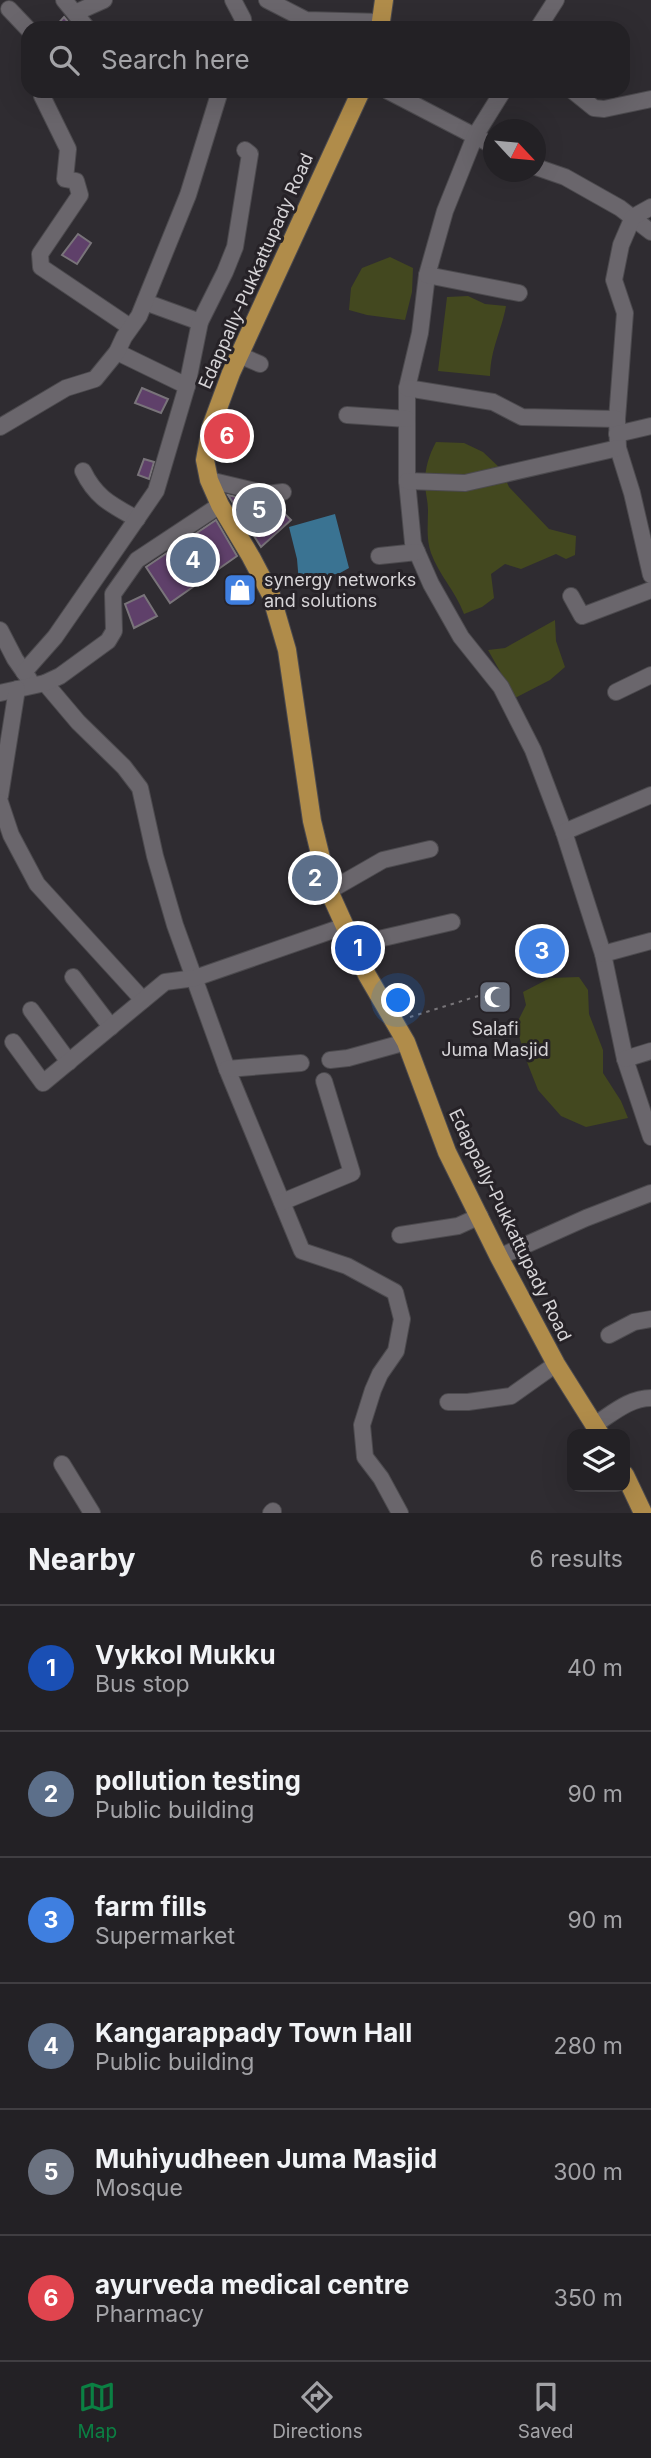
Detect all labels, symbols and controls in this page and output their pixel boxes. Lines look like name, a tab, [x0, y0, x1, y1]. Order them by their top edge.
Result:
search box	[21, 21, 630, 98]
icon: search	[45, 41, 83, 79]
text: Search here	[101, 44, 250, 75]
north arrow	[483, 119, 546, 182]
street label: Edappally-Pukkattupady Road	[194, 150, 317, 392]
pin: 6	[204, 410, 250, 462]
pin: 5	[236, 484, 282, 536]
pin: 4	[170, 534, 216, 586]
place label: synergy networks and solutions	[264, 569, 416, 611]
shop icon: synergy networks and solutions	[221, 571, 259, 609]
pin: 2	[292, 852, 338, 904]
pin: 1	[335, 922, 381, 974]
pin: 3	[519, 925, 565, 977]
mosque icon: Salafi Juma Masjid	[476, 978, 514, 1016]
your location	[381, 983, 415, 1017]
place label: Salafi Juma Masjid	[441, 1018, 549, 1060]
street label: Edappally-Pukkattupady Road	[445, 1105, 576, 1344]
map controls	[567, 1429, 630, 1492]
button: layers	[567, 1429, 630, 1492]
text: Nearby	[28, 1541, 136, 1577]
text: 6 results	[529, 1545, 623, 1573]
text: Vykkol Mukku	[95, 1639, 276, 1670]
text: 1	[46, 1654, 56, 1682]
text: 40 m	[567, 1654, 623, 1682]
text: Bus stop	[95, 1670, 190, 1698]
text: pollution testing	[95, 1765, 301, 1796]
text: 2	[44, 1780, 58, 1808]
text: 90 m	[568, 1780, 623, 1808]
text: Public building	[95, 1796, 254, 1824]
text: farm fills	[95, 1891, 207, 1922]
text: 3	[44, 1906, 58, 1934]
text: 90 m	[568, 1906, 623, 1934]
text: Supermarket	[95, 1922, 235, 1950]
text: Kangarappady Town Hall	[95, 2017, 412, 2048]
text: 4	[43, 2032, 59, 2060]
text: 280 m	[554, 2032, 623, 2060]
text: Public building	[95, 2048, 254, 2076]
text: Muhiyudheen Juma Masjid	[95, 2143, 437, 2174]
text: 5	[44, 2158, 58, 2186]
text: 300 m	[553, 2158, 623, 2186]
text: Mosque	[95, 2174, 183, 2202]
text: ayurveda medical centre	[95, 2269, 409, 2300]
text: 6	[44, 2284, 58, 2312]
text: 350 m	[554, 2284, 623, 2312]
text: Pharmacy	[95, 2300, 204, 2328]
tab: Map	[78, 2378, 117, 2443]
tab: Directions	[272, 2378, 363, 2443]
tab: Saved	[518, 2378, 573, 2443]

